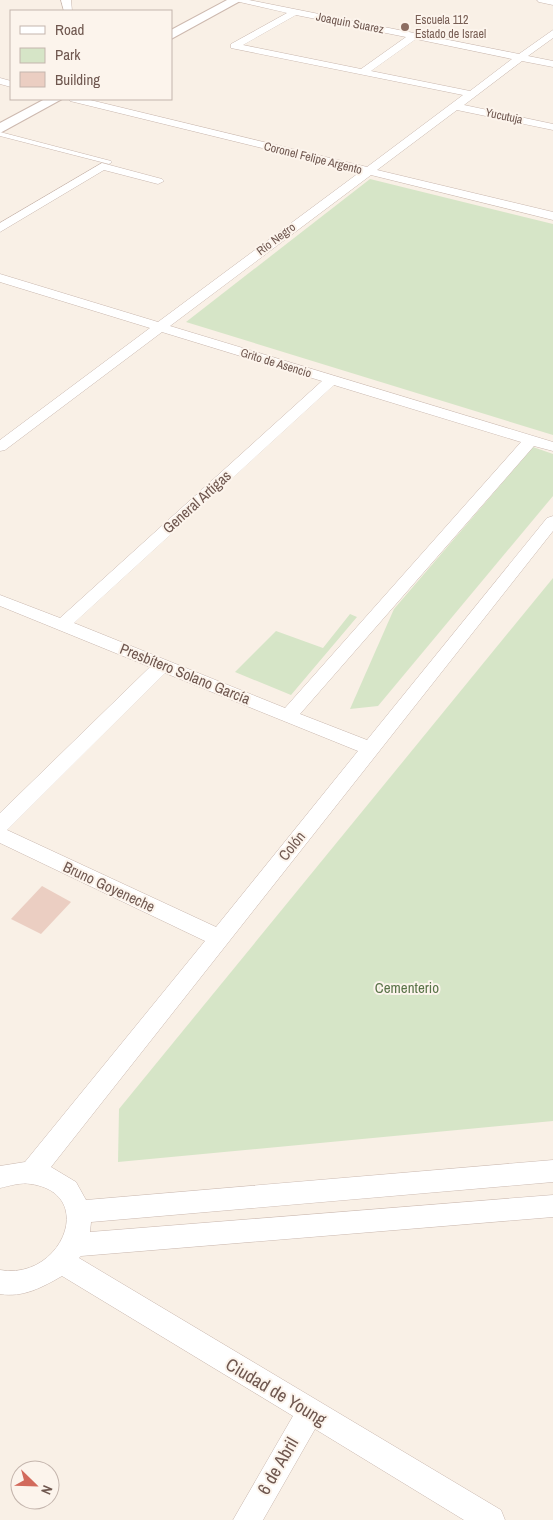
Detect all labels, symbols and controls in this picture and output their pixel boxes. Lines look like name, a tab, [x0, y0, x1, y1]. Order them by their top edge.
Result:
street label: Joaquin Suarez	[315, 9, 385, 37]
legend	[10, 10, 172, 100]
place label: Escuela 112 Estado de Israel	[415, 12, 486, 42]
text: Road	[55, 19, 84, 40]
marker: Escuela 112 Estado de Israel	[399, 21, 411, 33]
text: Park	[55, 44, 81, 65]
text: Building	[55, 69, 100, 90]
street label: Yucutuja	[484, 104, 525, 128]
street label: Coronel Felipe Argento	[262, 138, 364, 178]
street label: Río Negro	[253, 219, 299, 259]
street label: Grito de Asencio	[239, 345, 313, 381]
street label: General Artigas	[158, 465, 235, 538]
street label: Presbítero Solano García	[117, 638, 254, 709]
street label: Colón	[273, 827, 310, 865]
street label: Bruno Goyeneche	[60, 856, 159, 917]
park label: Cementerio	[375, 977, 439, 998]
street label: Ciudad de Young	[221, 1352, 332, 1432]
street label: 6 de Abril	[251, 1432, 304, 1499]
north arrow	[10, 1460, 60, 1510]
text: N	[37, 1483, 57, 1497]

